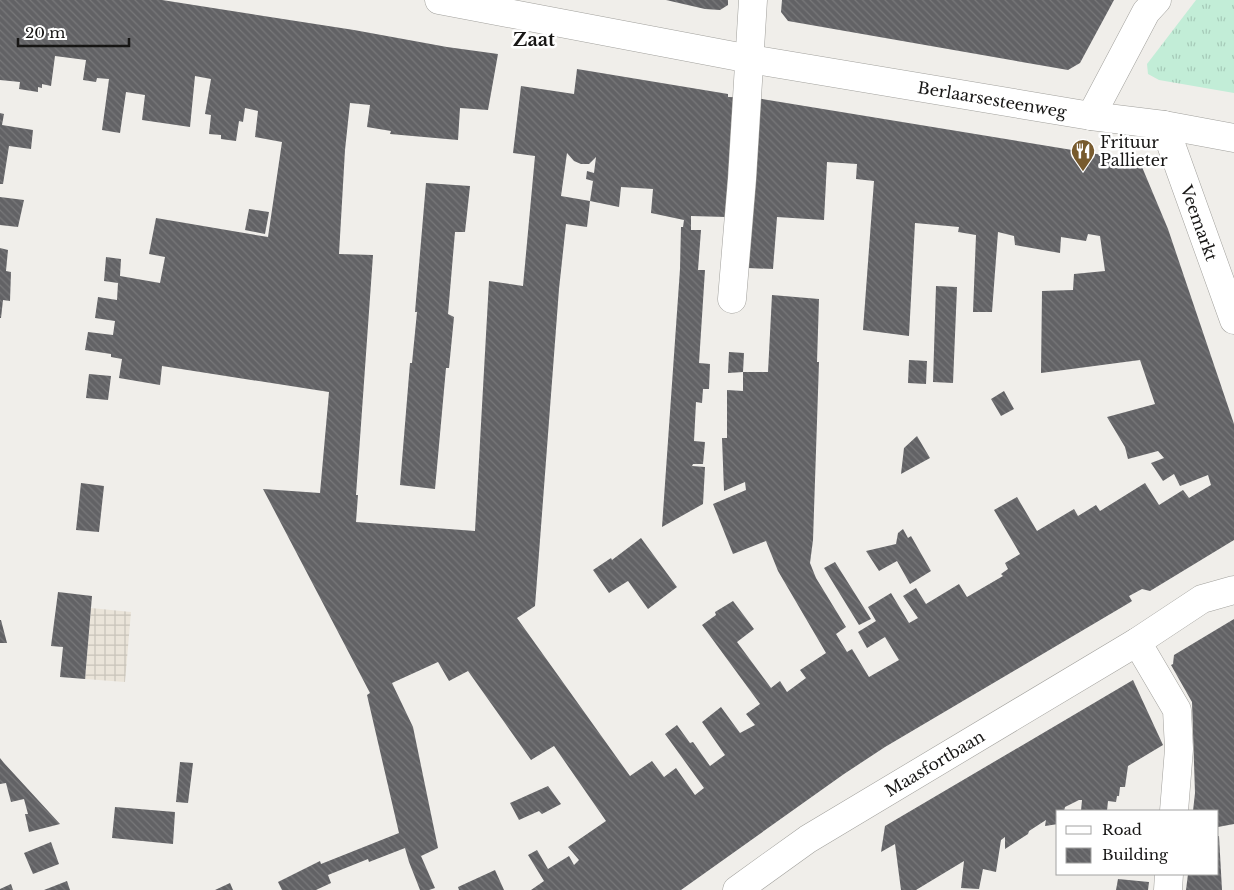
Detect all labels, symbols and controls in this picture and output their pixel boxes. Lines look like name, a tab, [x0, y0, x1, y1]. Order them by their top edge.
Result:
scale bar	[18, 15, 129, 47]
text: 20 m	[25, 23, 65, 42]
district label: Zaat	[513, 29, 555, 51]
street label: Berlaarsesteenweg	[916, 77, 1068, 122]
place label: Frituur Pallieter	[1100, 132, 1168, 170]
restaurant icon: Frituur Pallieter	[1070, 138, 1096, 172]
street label: Veemarkt	[1176, 181, 1222, 264]
street label: Maasfortbaan	[881, 726, 988, 801]
legend	[1056, 810, 1219, 875]
text: Road	[1102, 820, 1142, 839]
text: Building	[1102, 845, 1169, 864]

